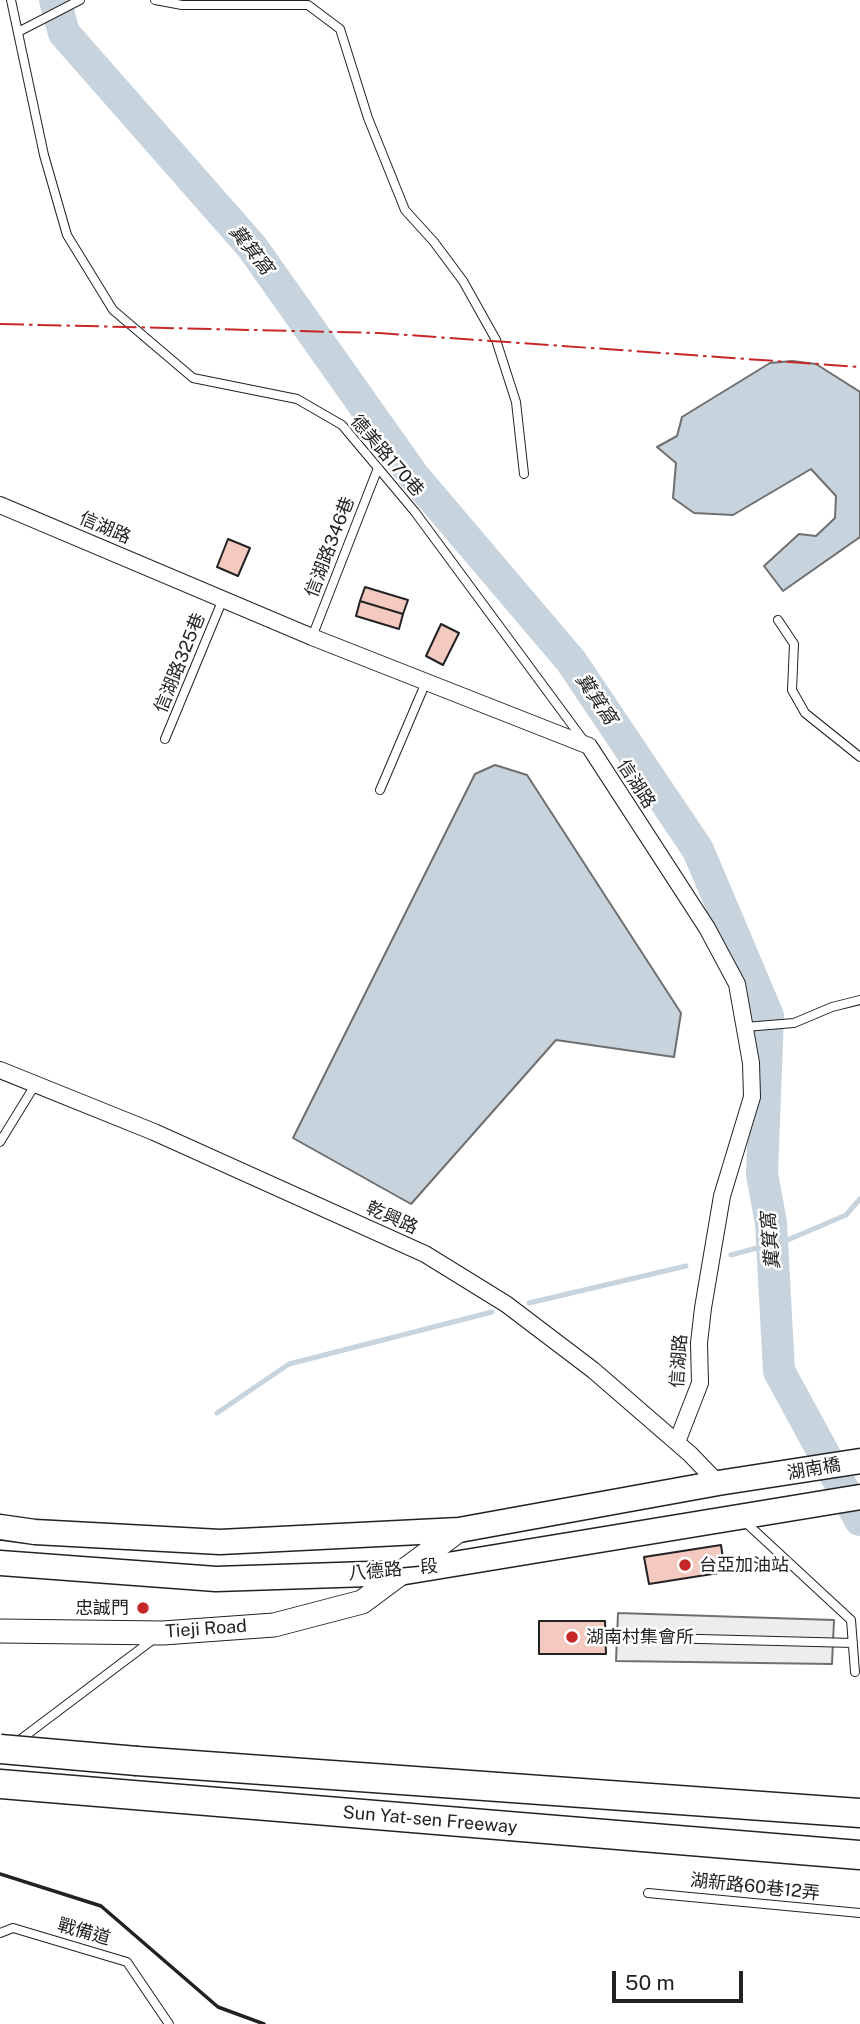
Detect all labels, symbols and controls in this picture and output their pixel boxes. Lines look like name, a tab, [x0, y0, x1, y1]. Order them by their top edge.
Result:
water label: 糞箕窩	[224, 221, 278, 279]
street label: 德美路170巷	[346, 411, 428, 501]
street label: 信湖路346巷	[301, 494, 359, 600]
street label: 信湖路	[76, 508, 134, 548]
street label: 信湖路325巷	[150, 610, 210, 716]
water label: 糞箕窩	[571, 669, 621, 729]
street label: 信湖路	[612, 755, 660, 813]
street label: 乾興路	[363, 1197, 421, 1239]
water label: 糞箕窩	[757, 1212, 785, 1270]
street label: 信湖路	[666, 1333, 692, 1389]
street label: 湖南橋	[786, 1454, 842, 1484]
place label: 台亞加油站	[699, 1554, 789, 1576]
street label: 八德路一段	[347, 1555, 439, 1585]
marker: 台亞加油站	[677, 1557, 693, 1573]
place label: 忠誠門	[75, 1597, 129, 1619]
marker: 忠誠門	[135, 1600, 151, 1616]
street label: Tieji Road	[165, 1615, 247, 1643]
place label: 湖南村集會所	[586, 1626, 694, 1648]
marker: 湖南村集會所	[564, 1629, 580, 1645]
street label: Sun Yat-sen Freeway	[342, 1802, 518, 1838]
street label: 湖新路60巷12弄	[689, 1869, 821, 1905]
street label: 戰備道	[55, 1914, 113, 1950]
scale bar	[615, 1958, 746, 2002]
text: 50 m	[625, 1970, 675, 1995]

